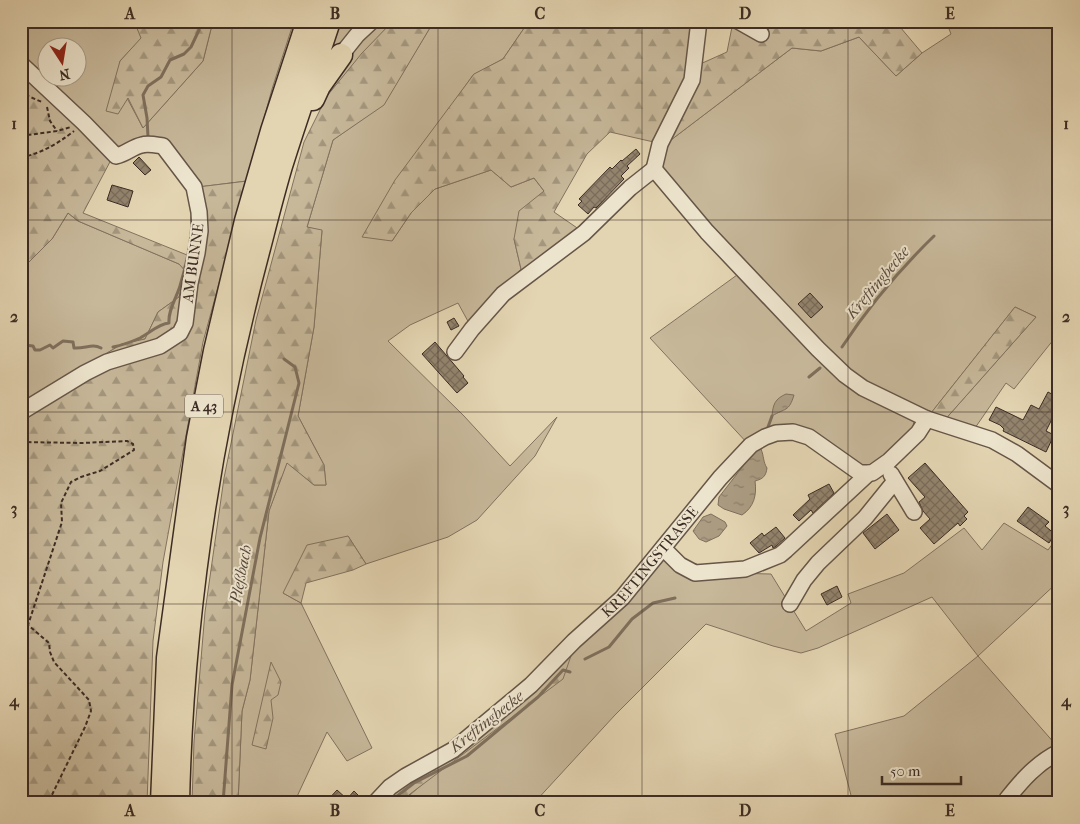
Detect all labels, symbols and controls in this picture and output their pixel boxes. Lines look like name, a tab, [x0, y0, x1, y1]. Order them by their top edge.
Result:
text: A	[124, 4, 136, 23]
text: B	[330, 4, 340, 23]
text: C	[535, 4, 546, 23]
text: D	[739, 4, 751, 23]
text: E	[945, 4, 955, 23]
north arrow	[38, 38, 88, 88]
text: N	[57, 65, 72, 84]
text: 1	[11, 114, 17, 133]
text: 1	[1063, 114, 1069, 133]
street label: AM BUNNE	[178, 222, 207, 305]
water label: Kreftingbecke	[841, 242, 914, 323]
text: 2	[10, 307, 18, 326]
text: 2	[1062, 307, 1070, 326]
road number: A 43	[185, 394, 223, 418]
text: 3	[11, 499, 17, 519]
text: 3	[1063, 499, 1069, 519]
street label: KREFTINGSTRASSE	[598, 503, 702, 621]
water label: Pleßbach	[225, 543, 255, 606]
water label: Kreftingbecke	[445, 686, 528, 757]
text: 4	[8, 691, 20, 711]
text: 4	[1060, 691, 1072, 711]
scale bar	[882, 754, 961, 786]
text: 50 m	[890, 762, 921, 780]
text: A	[124, 801, 136, 820]
text: B	[330, 801, 340, 820]
text: C	[535, 801, 546, 820]
text: D	[739, 801, 751, 820]
text: E	[945, 801, 955, 820]

